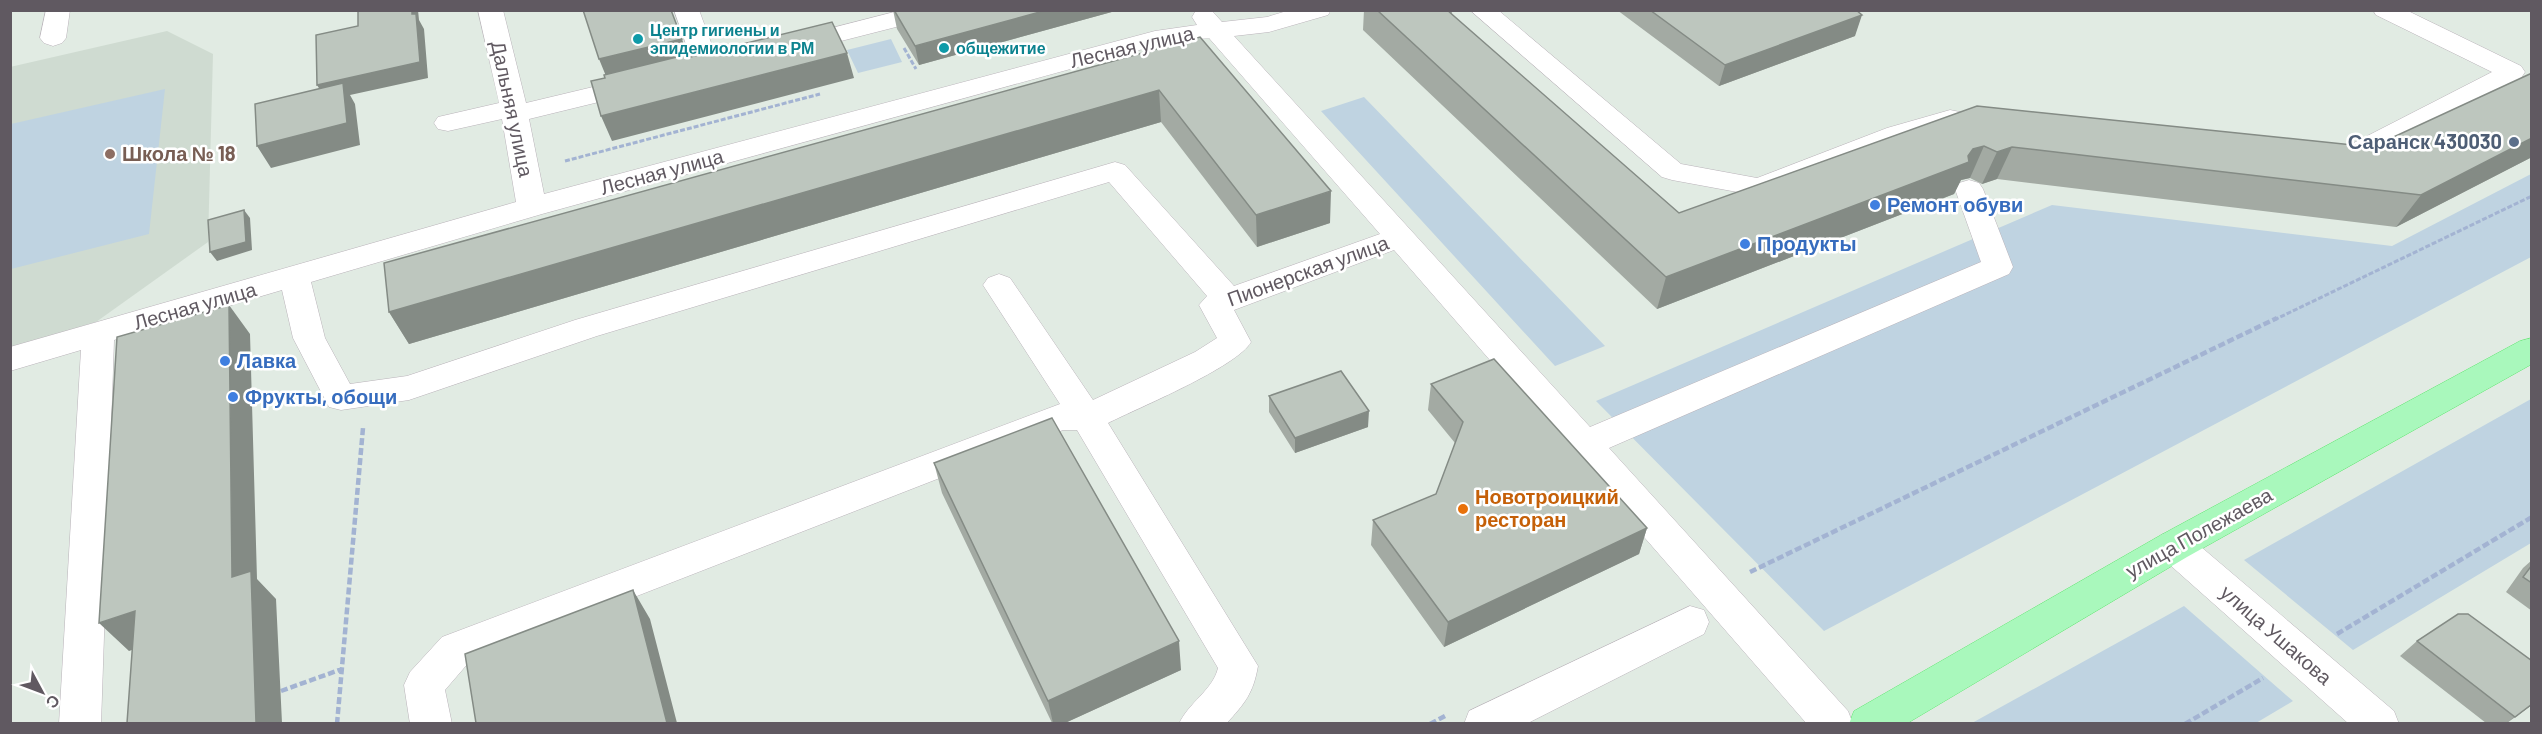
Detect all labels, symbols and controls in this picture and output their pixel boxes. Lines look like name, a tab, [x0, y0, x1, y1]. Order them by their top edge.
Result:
place label: Центр гигиены и эпидемиологии в РМ	[650, 20, 814, 57]
street label: Лесная улица	[1068, 20, 1197, 72]
marker: Центр гигиены и эпидемиологии в РМ	[631, 32, 645, 46]
place label: общежитие	[956, 38, 1046, 57]
street label: Дальняя улица	[487, 39, 539, 180]
marker: общежитие	[937, 41, 951, 55]
place label: Саранск 430030	[2348, 129, 2502, 153]
marker: Саранск 430030	[2507, 135, 2521, 149]
place label: Школа № 18	[122, 141, 236, 165]
street label: Лесная улица	[598, 143, 727, 199]
marker: Школа № 18	[103, 147, 117, 161]
place label: Ремонт обуви	[1887, 192, 2023, 216]
marker: Ремонт обуви	[1868, 198, 1882, 212]
street label: Пионерская улица	[1224, 229, 1392, 310]
place label: Продукты	[1757, 231, 1857, 255]
marker: Продукты	[1738, 237, 1752, 251]
street label: Лесная улица	[131, 276, 260, 334]
place label: Лавка	[237, 348, 297, 372]
marker: Лавка	[218, 354, 232, 368]
place label: Фрукты, обощи	[245, 384, 397, 408]
marker: Фрукты, обощи	[226, 390, 240, 404]
street label: улица Полежаева	[2121, 482, 2277, 582]
place label: Новотроицкий ресторан	[1475, 484, 1619, 531]
marker: Новотроицкий ресторан	[1456, 502, 1470, 516]
street label: улица Ушакова	[2216, 579, 2338, 690]
north arrow	[12, 662, 72, 722]
text: С	[42, 692, 65, 713]

